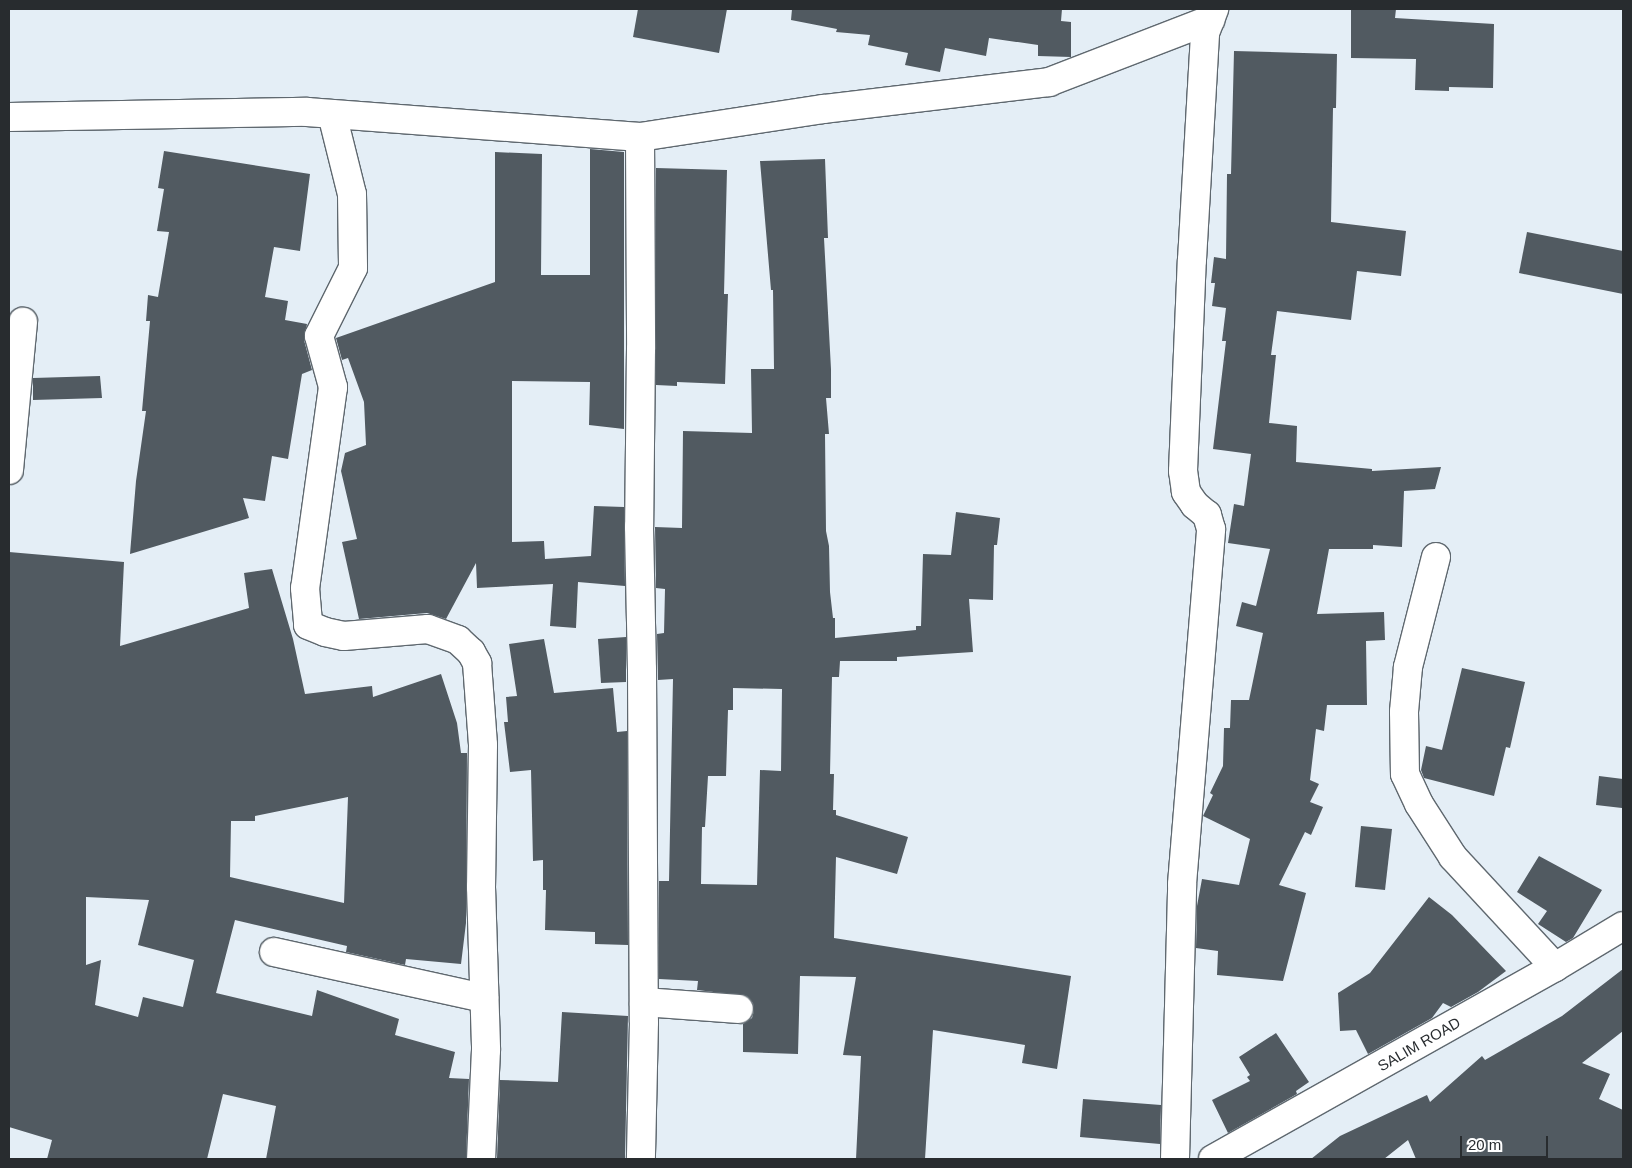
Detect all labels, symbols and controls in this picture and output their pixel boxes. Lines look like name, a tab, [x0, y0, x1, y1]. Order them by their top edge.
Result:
street label: SALIM ROAD	[1374, 1013, 1464, 1075]
scale bar	[1462, 1126, 1550, 1158]
text: 20 m	[1468, 1136, 1501, 1153]

